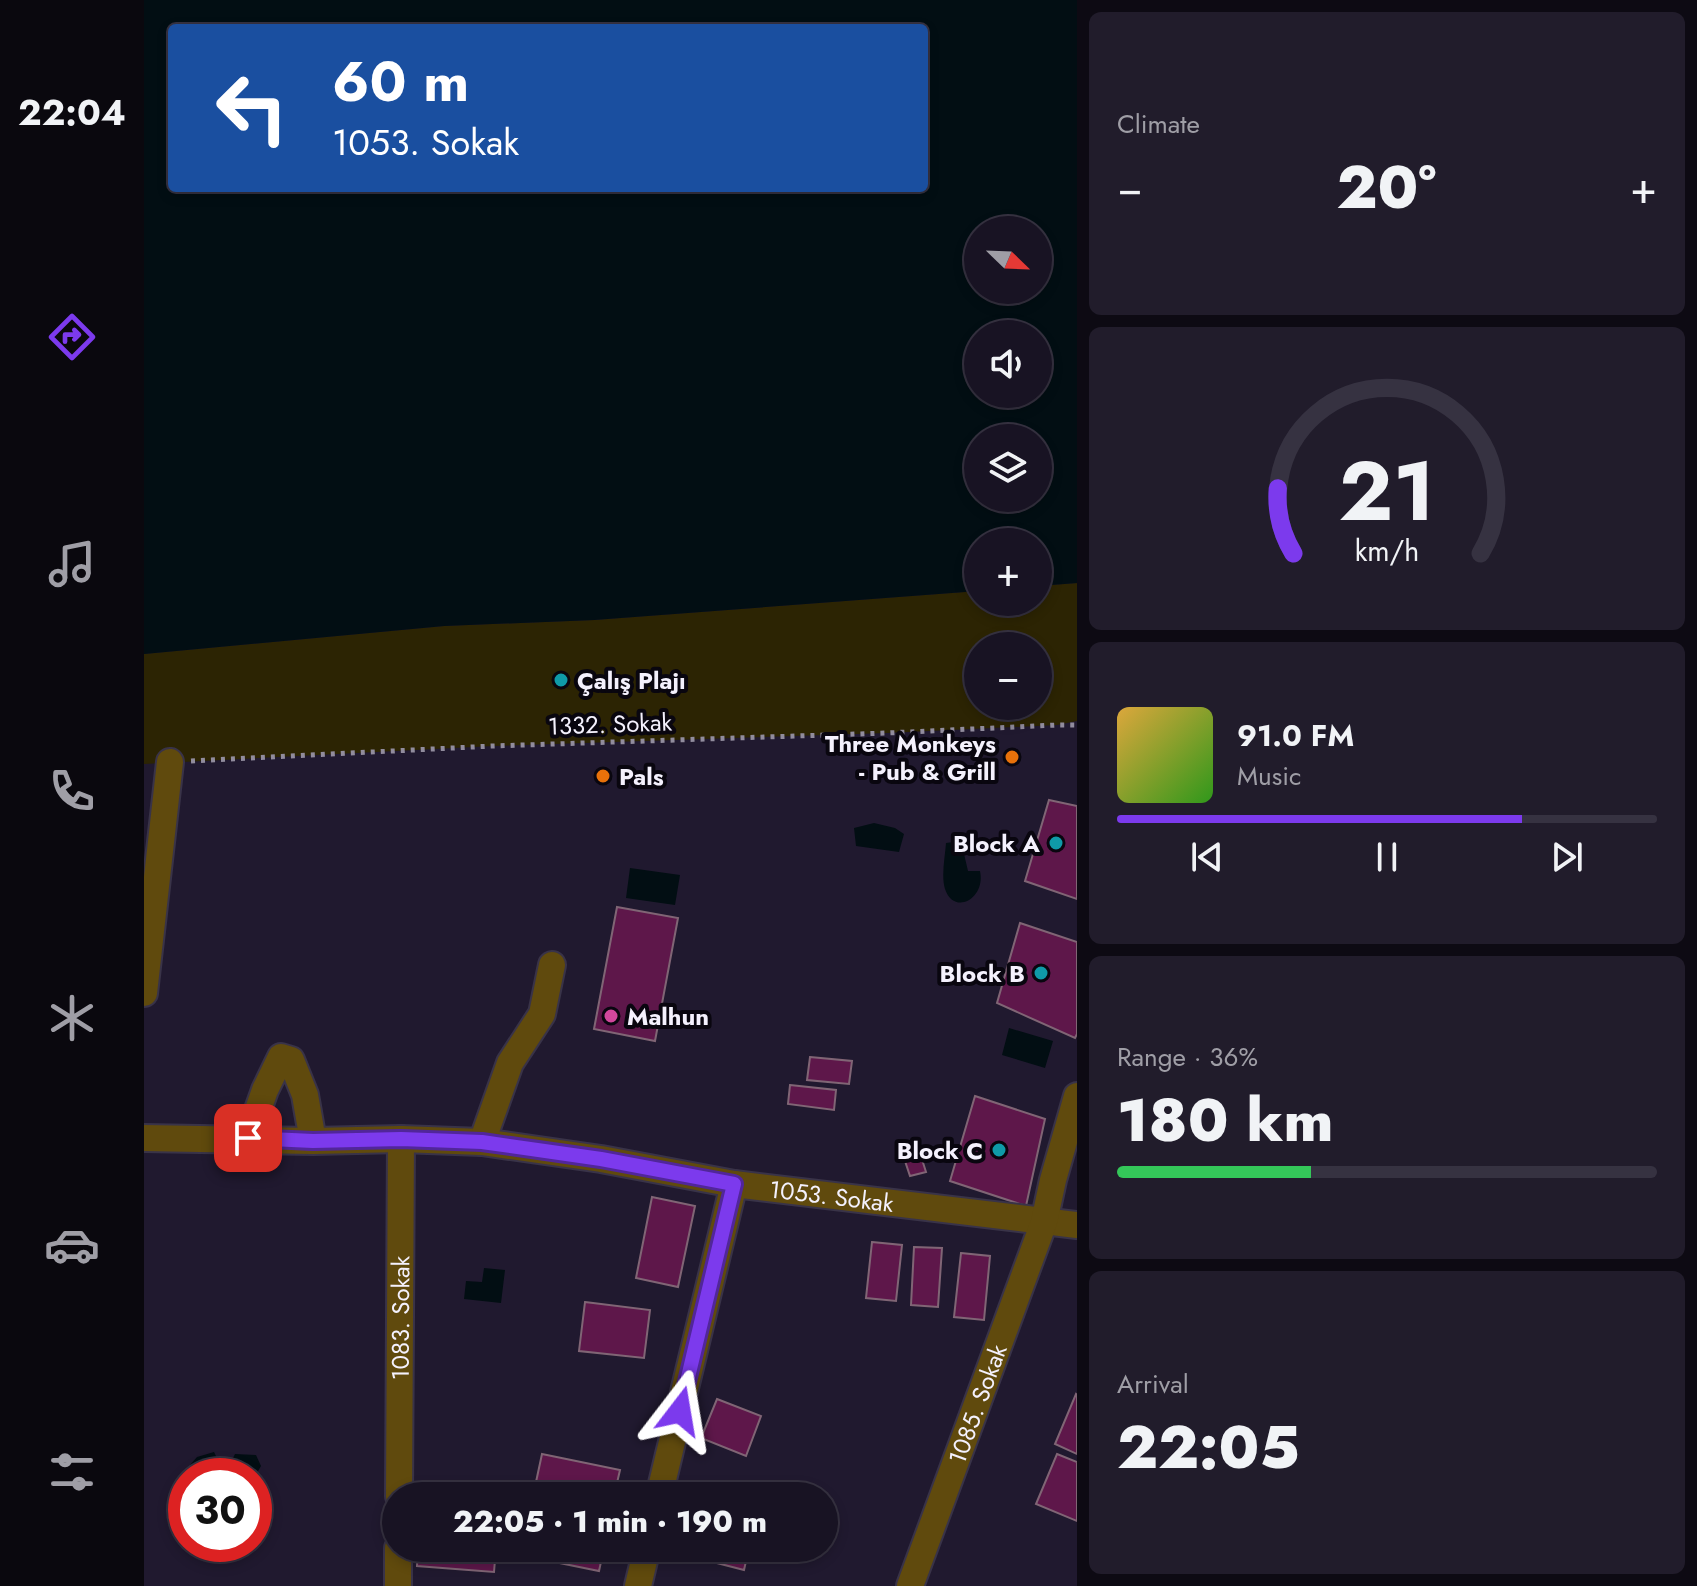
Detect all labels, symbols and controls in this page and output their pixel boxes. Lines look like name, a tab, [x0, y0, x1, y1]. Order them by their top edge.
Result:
text: 60 m	[332, 41, 469, 122]
icon: left	[200, 56, 304, 160]
text: 22:04	[18, 86, 126, 138]
text: Climate	[1117, 105, 1200, 143]
text: 1053. Sokak	[332, 116, 519, 168]
text: 20°	[1337, 144, 1436, 231]
text: −	[1117, 156, 1143, 220]
text: +	[1630, 156, 1657, 220]
north arrow	[964, 216, 1052, 304]
map controls	[964, 216, 1052, 720]
icon: directions	[44, 309, 100, 365]
button: sound	[964, 320, 1052, 408]
button: layers	[964, 424, 1052, 512]
text: 21	[1339, 431, 1435, 551]
button: +	[964, 528, 1052, 616]
text: km/h	[1355, 530, 1419, 572]
icon: music	[44, 536, 100, 592]
button: −	[964, 632, 1052, 720]
place label: Çalış Plajı	[577, 663, 686, 698]
marker: Çalış Plajı	[552, 671, 570, 689]
street label: 1332. Sokak	[547, 704, 673, 744]
text: 91.0 FM	[1237, 714, 1354, 757]
place label: Three Monkeys - Pub & Grill	[825, 726, 996, 789]
marker: Three Monkeys - Pub & Grill	[1003, 748, 1021, 766]
text: Music	[1237, 757, 1301, 795]
place label: Pals	[619, 759, 664, 794]
icon: phone	[44, 763, 100, 819]
marker: Pals	[594, 767, 612, 785]
place label: Block A	[953, 826, 1040, 861]
marker: Block A	[1047, 834, 1065, 852]
icon: previous	[1185, 835, 1229, 879]
icon: pause	[1365, 835, 1409, 879]
icon: next	[1545, 835, 1589, 879]
place label: Block B	[940, 956, 1025, 991]
marker: Block B	[1032, 964, 1050, 982]
icon: climate	[44, 990, 100, 1046]
place label: Malhun	[627, 999, 709, 1034]
marker: Malhun	[602, 1007, 620, 1025]
text: Range · 36%	[1117, 1038, 1258, 1076]
text: 180 km	[1117, 1077, 1334, 1164]
pin	[214, 1104, 282, 1172]
icon: arrive	[226, 1116, 270, 1160]
place label: Block C	[897, 1133, 983, 1168]
marker: Block C	[990, 1141, 1008, 1159]
street label: 1053. Sokak	[768, 1171, 896, 1221]
icon: car	[44, 1217, 100, 1273]
street label: 1083. Sokak	[382, 1255, 418, 1380]
street label: 1085. Sokak	[939, 1339, 1015, 1469]
text: Arrival	[1117, 1365, 1189, 1403]
position arrow	[638, 1369, 722, 1453]
text: 22:05	[1117, 1404, 1300, 1491]
icon: filters	[44, 1444, 100, 1500]
speed limit sign: 30	[168, 1458, 272, 1562]
text: 22:05 · 1 min · 190 m	[453, 1500, 767, 1543]

